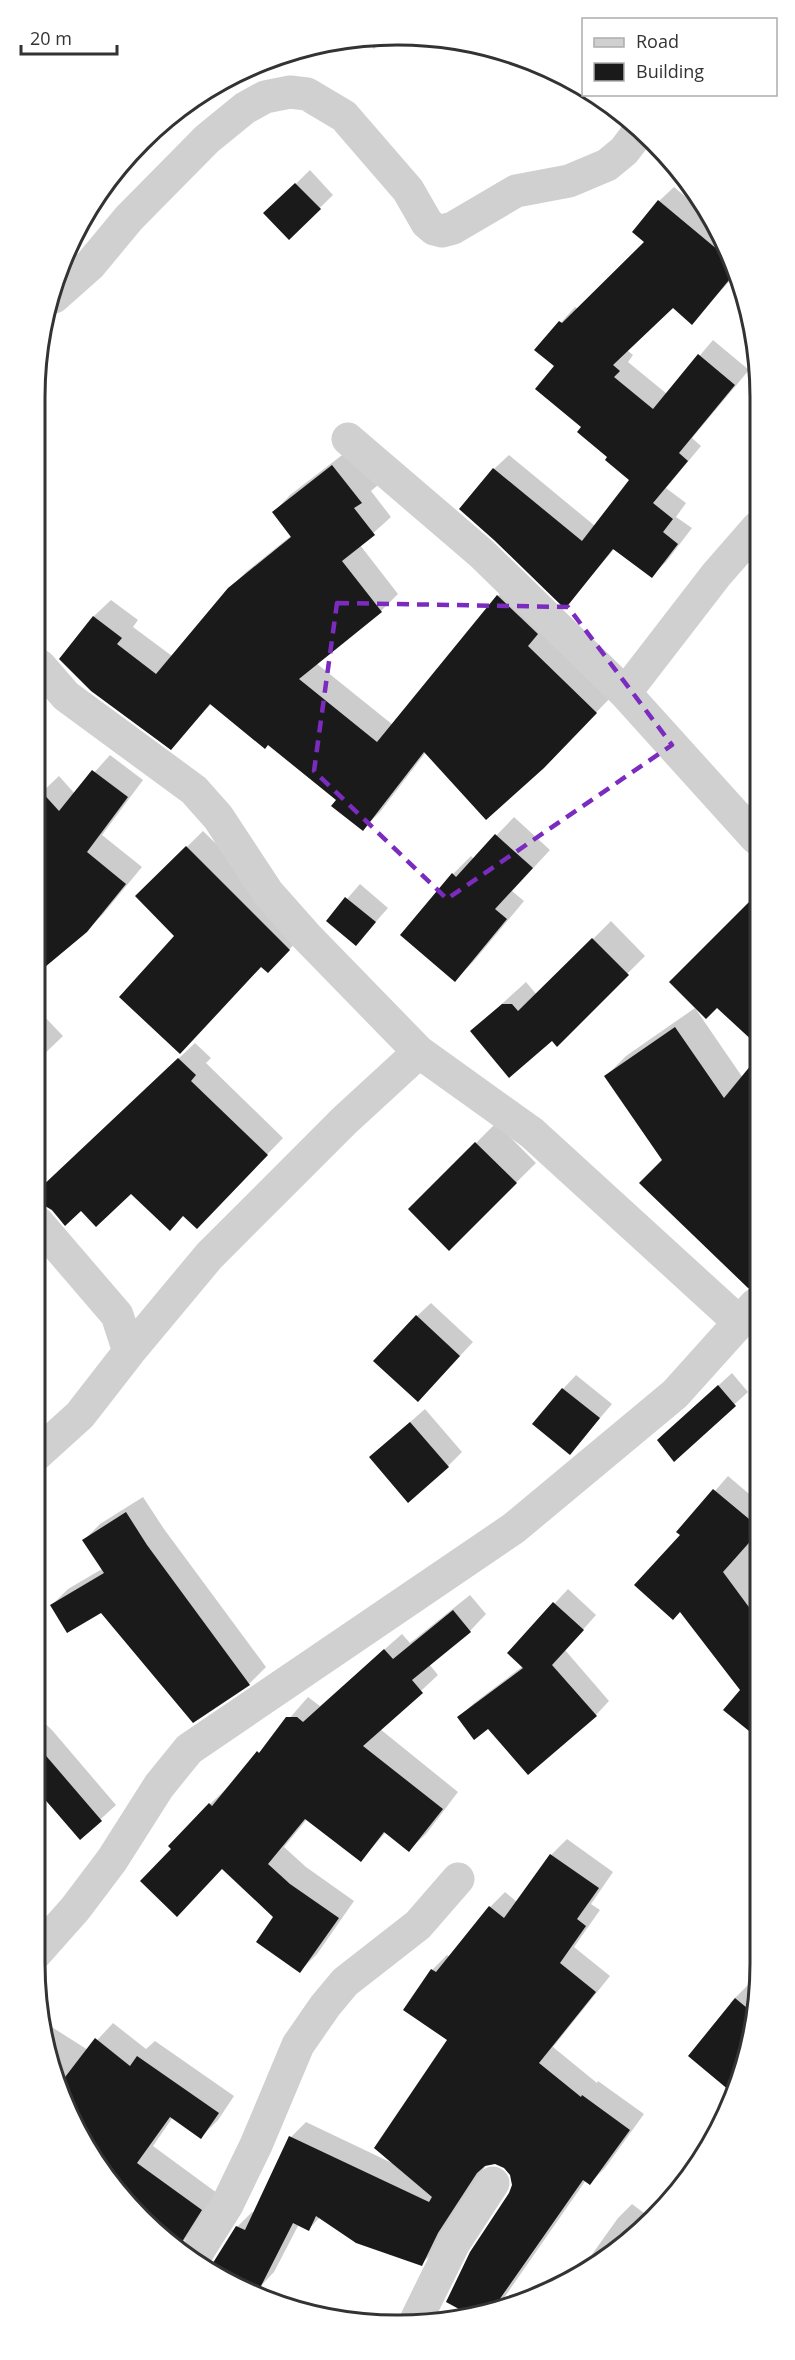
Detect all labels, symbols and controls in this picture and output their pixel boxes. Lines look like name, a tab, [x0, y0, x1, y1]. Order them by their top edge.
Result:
scale bar	[21, 18, 117, 56]
legend	[582, 18, 777, 96]
text: 20 m	[30, 26, 72, 50]
text: Road	[636, 29, 679, 53]
text: Building	[636, 59, 704, 83]

